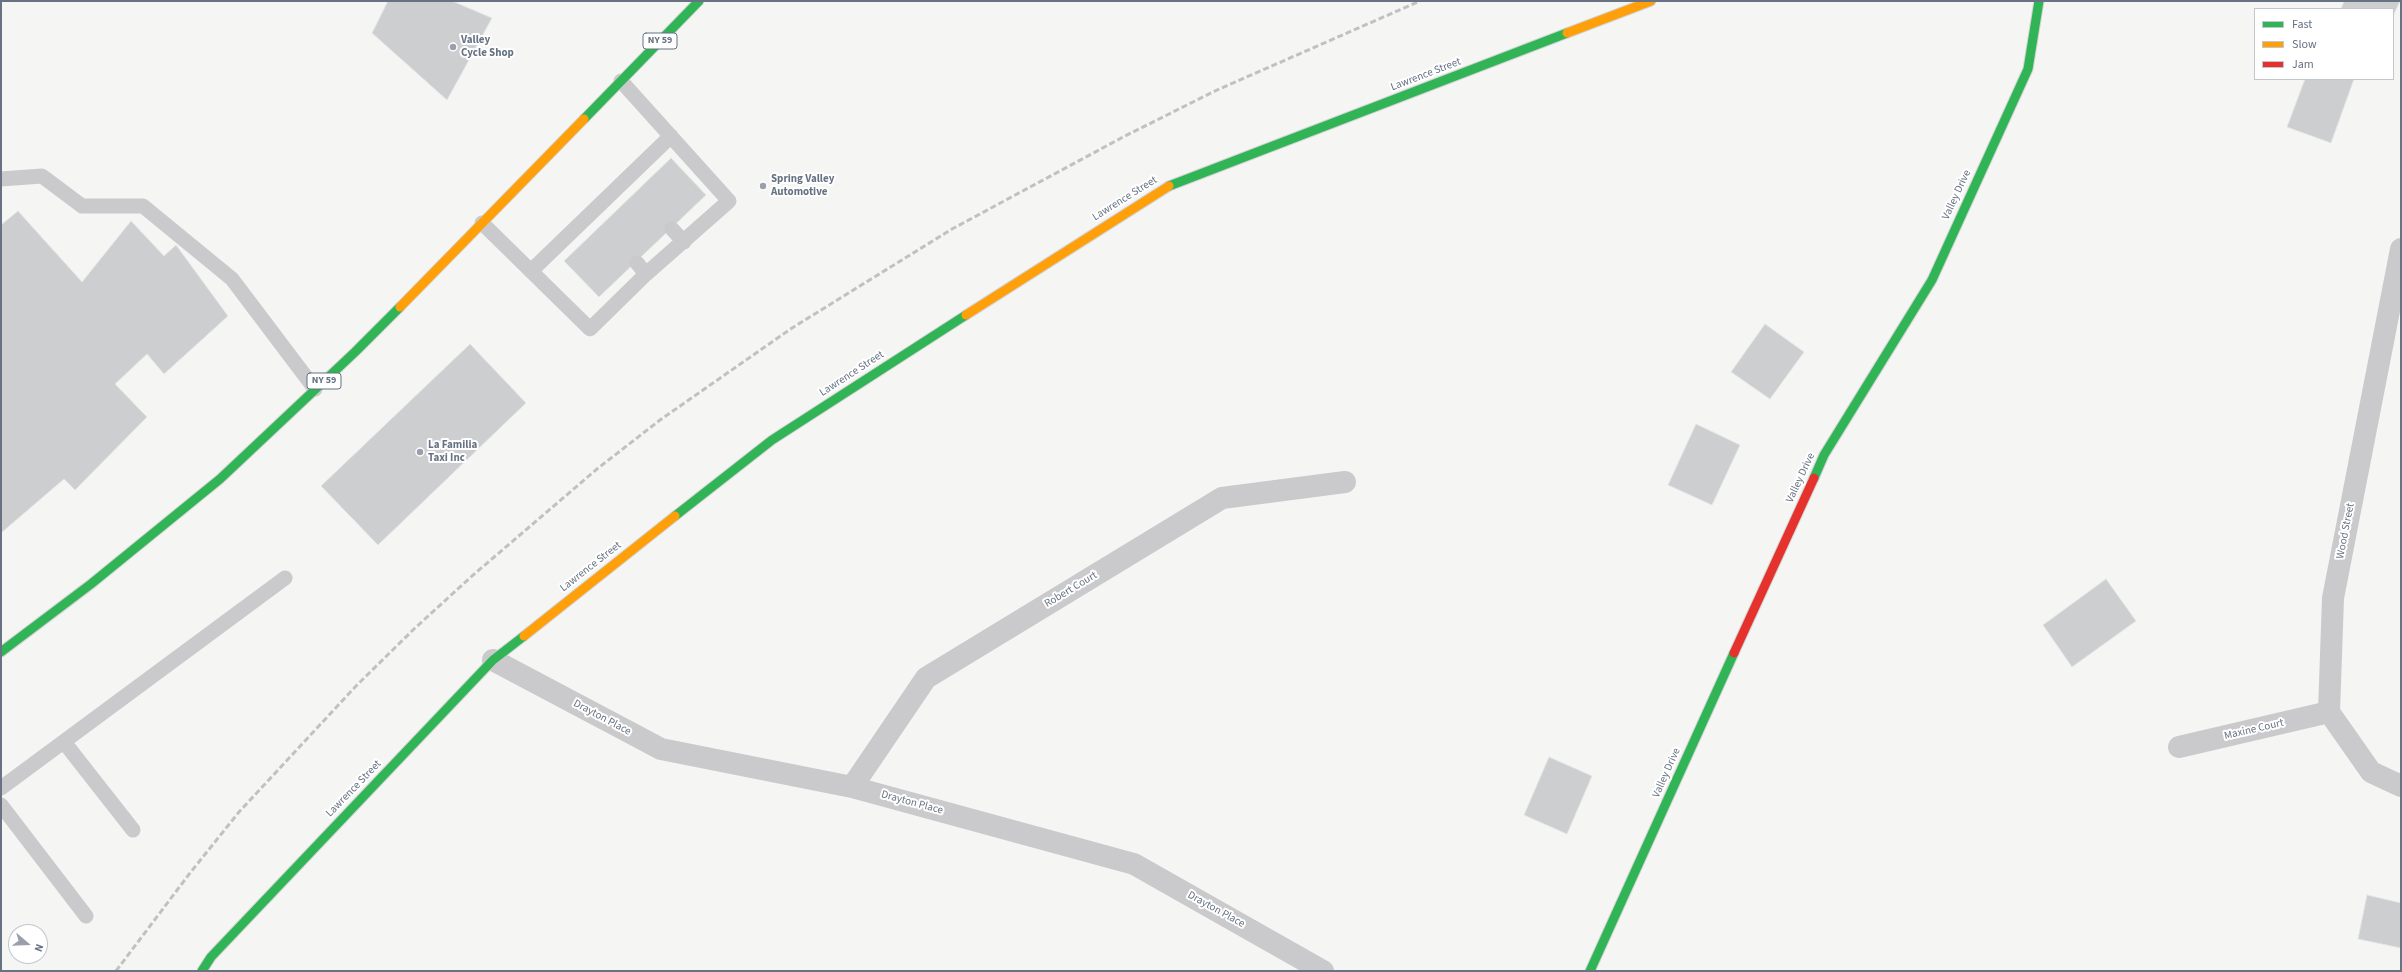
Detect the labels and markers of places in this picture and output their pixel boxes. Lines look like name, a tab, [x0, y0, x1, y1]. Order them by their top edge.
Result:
place label: Valley Cycle Shop	[461, 34, 514, 60]
marker: Valley Cycle Shop	[448, 42, 458, 52]
place label: Spring Valley Automotive	[771, 173, 834, 199]
marker: Spring Valley Automotive	[758, 181, 768, 191]
place label: La Familia Taxi Inc	[428, 439, 477, 465]
marker: La Familia Taxi Inc	[415, 447, 425, 457]

